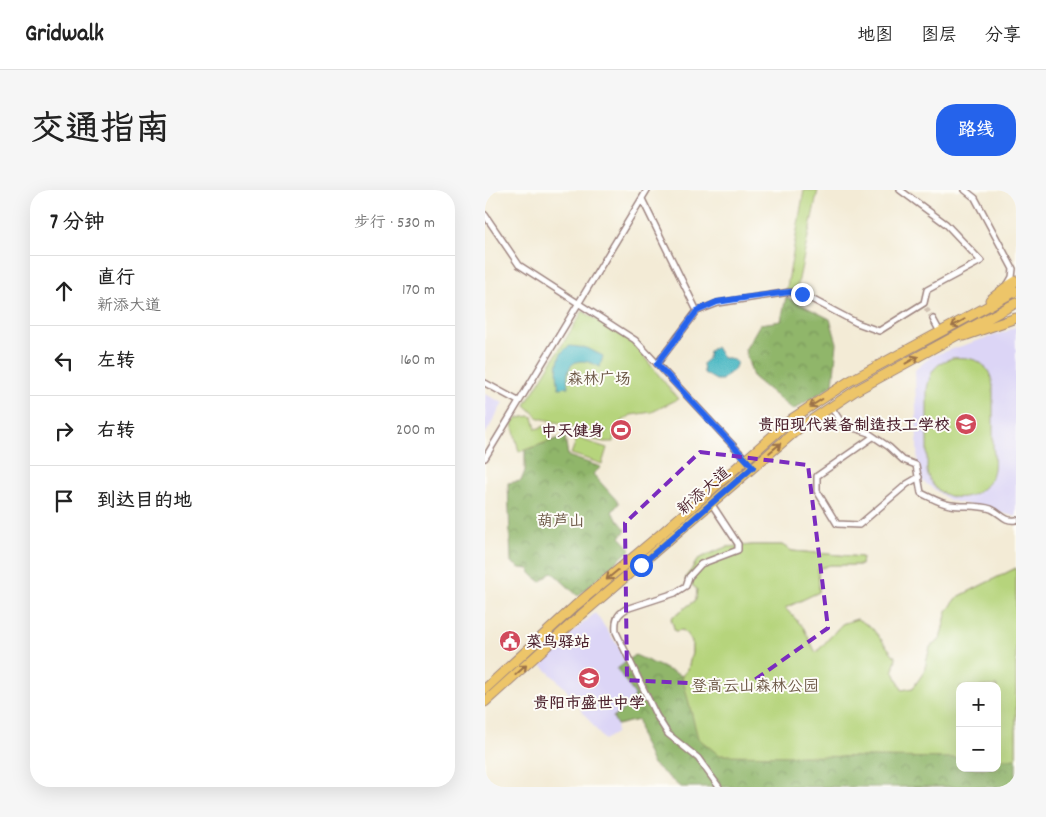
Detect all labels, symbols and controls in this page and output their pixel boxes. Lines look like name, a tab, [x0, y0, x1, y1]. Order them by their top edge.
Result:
text: Gridwalk	[25, 18, 104, 52]
text: 地图	[857, 24, 893, 49]
text: 图层	[921, 24, 957, 49]
text: 分享	[985, 24, 1021, 49]
button: 路线	[936, 104, 1016, 156]
text: 交通指南	[30, 107, 170, 157]
text: 7 分钟	[50, 209, 105, 239]
text: 步行 · 530 m	[354, 212, 435, 235]
text: 直行	[97, 266, 135, 293]
icon: ahead	[50, 277, 78, 305]
text: 170 m	[402, 279, 435, 302]
route end	[791, 283, 814, 306]
text: 新添大道	[97, 295, 161, 318]
one-way arrow	[951, 318, 966, 328]
icon: left	[50, 347, 78, 375]
text: 左转	[97, 349, 135, 376]
text: 160 m	[400, 349, 435, 372]
one-way arrow	[904, 355, 919, 365]
park label: 森林广场	[567, 369, 631, 392]
one-way arrow	[810, 398, 824, 408]
school or university icon: 贵阳现代装备制造技工学校	[954, 412, 978, 436]
place label: 贵阳现代装备制造技工学校	[758, 415, 950, 438]
icon: right	[50, 417, 78, 445]
sports icon: 中天健身	[609, 418, 633, 442]
text: 右转	[97, 419, 135, 446]
text: 200 m	[396, 419, 435, 442]
place label: 中天健身	[541, 421, 605, 444]
one-way arrow	[769, 442, 782, 453]
street label: 新添大道	[673, 462, 736, 522]
icon: arrive	[50, 487, 78, 515]
text: 到达目的地	[97, 489, 192, 516]
park label: 葫芦山	[537, 511, 585, 534]
route start	[630, 554, 653, 577]
one-way arrow	[606, 569, 619, 581]
public building icon: 菜鸟驿站	[498, 629, 522, 653]
place label: 菜鸟驿站	[526, 632, 590, 655]
one-way arrow	[515, 664, 528, 676]
school or university icon: 贵阳市盛世中学	[577, 666, 601, 690]
park label: 登高云山森林公园	[691, 676, 819, 699]
map controls	[956, 682, 1001, 772]
button: +	[956, 682, 1001, 727]
place label: 贵阳市盛世中学	[533, 693, 645, 716]
button: −	[956, 727, 1001, 772]

